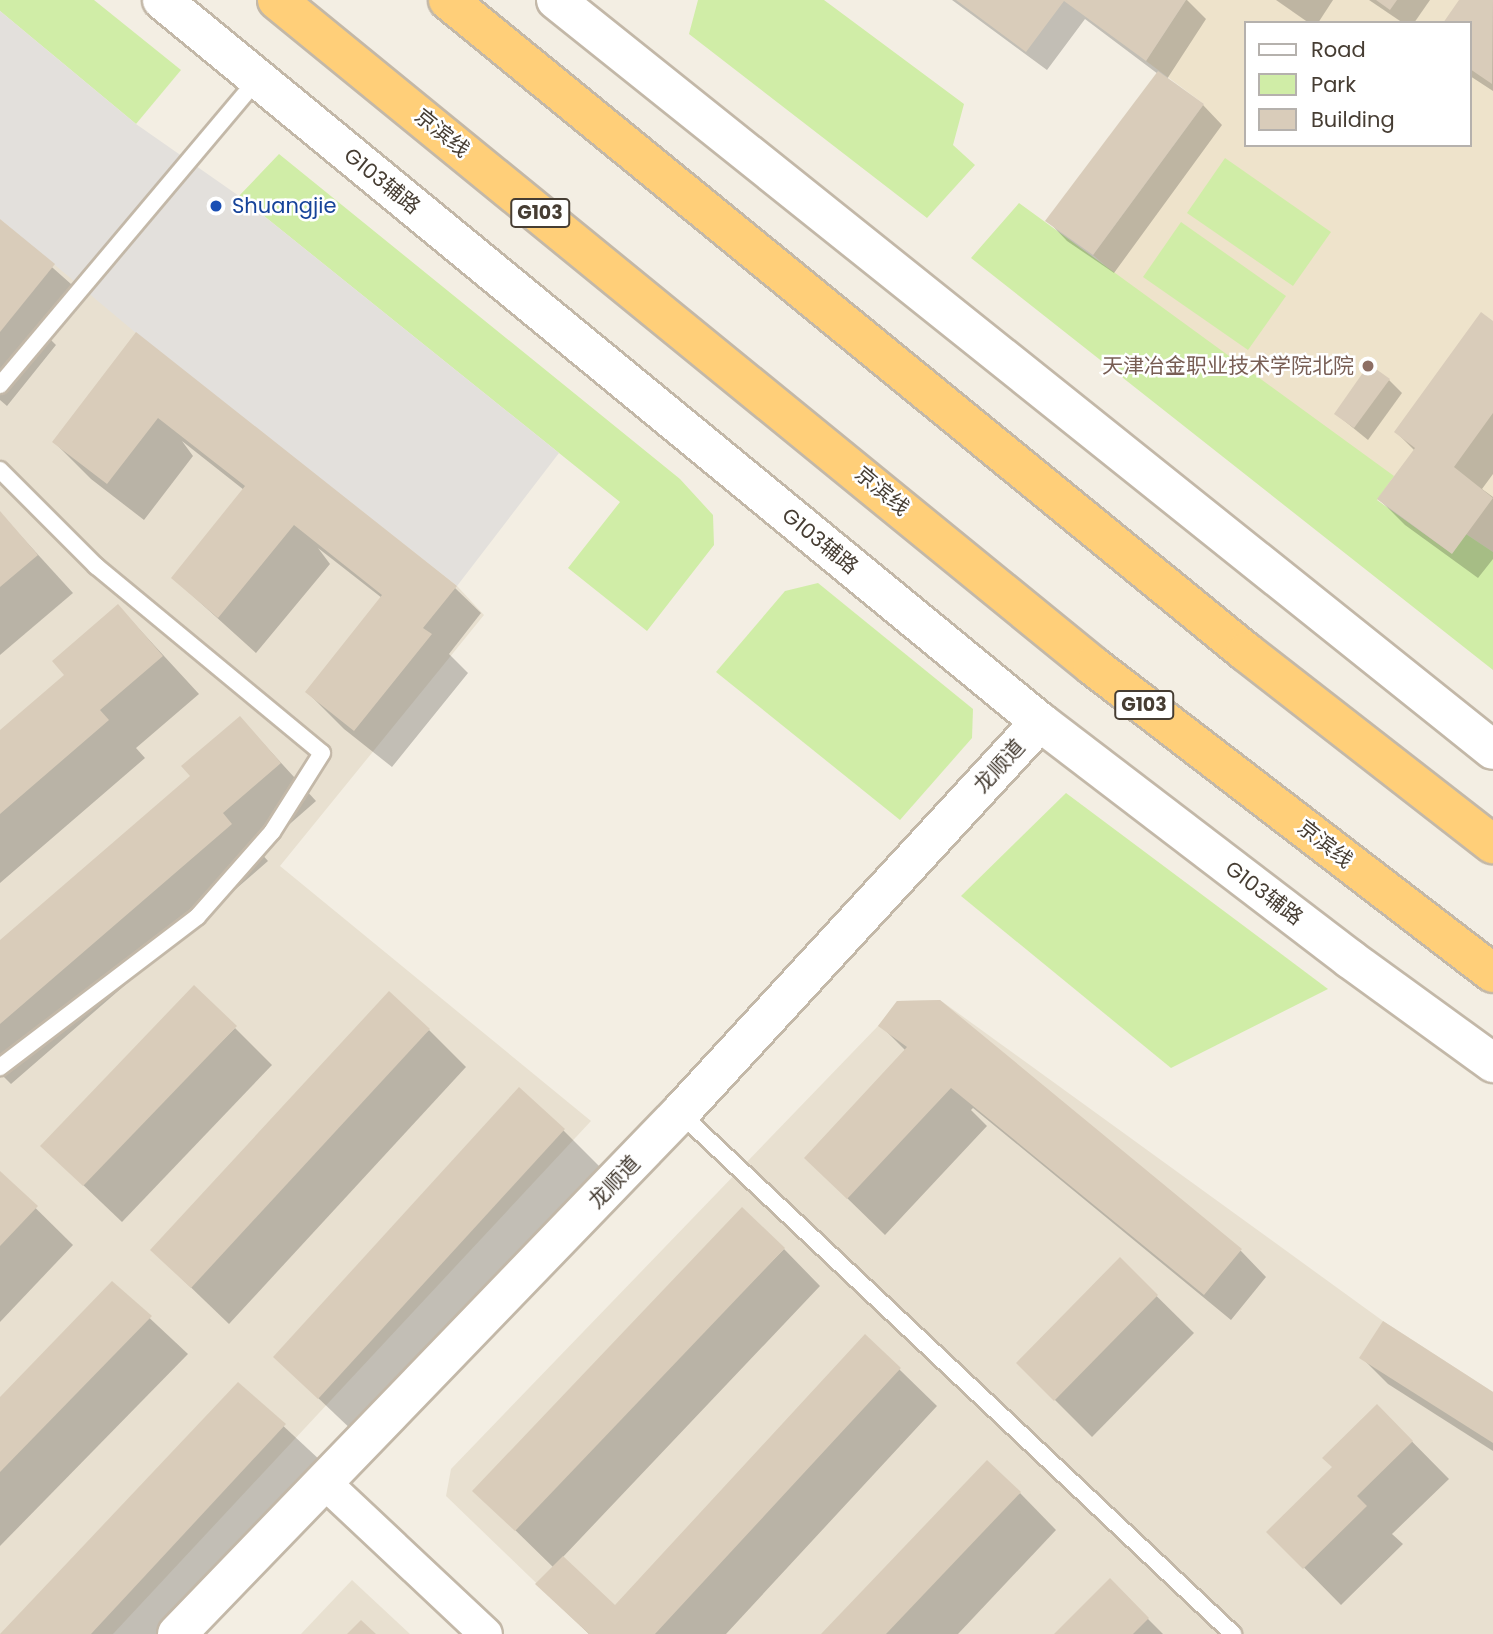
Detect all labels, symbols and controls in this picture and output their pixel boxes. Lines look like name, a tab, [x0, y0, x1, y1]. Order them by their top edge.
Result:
legend	[1244, 21, 1472, 147]
text: Road	[1311, 35, 1366, 64]
text: Park	[1311, 70, 1356, 99]
street label: 京滨线	[410, 103, 474, 163]
text: Building	[1311, 105, 1395, 134]
street label: G103辅路	[339, 143, 425, 219]
place label: Shuangjie	[232, 193, 336, 219]
marker: Shuangjie	[206, 196, 226, 216]
road number: G103	[508, 197, 572, 228]
place label: 天津冶金职业技术学院北院	[1102, 353, 1354, 379]
marker: 天津冶金职业技术学院北院	[1360, 358, 1376, 374]
street label: 京滨线	[850, 461, 914, 521]
street label: G103辅路	[777, 503, 863, 579]
road number: G103	[1112, 690, 1176, 720]
street label: 龙顺道	[968, 734, 1030, 798]
street label: 京滨线	[1292, 815, 1358, 873]
street label: G103辅路	[1220, 856, 1308, 930]
street label: 龙顺道	[583, 1151, 645, 1213]

